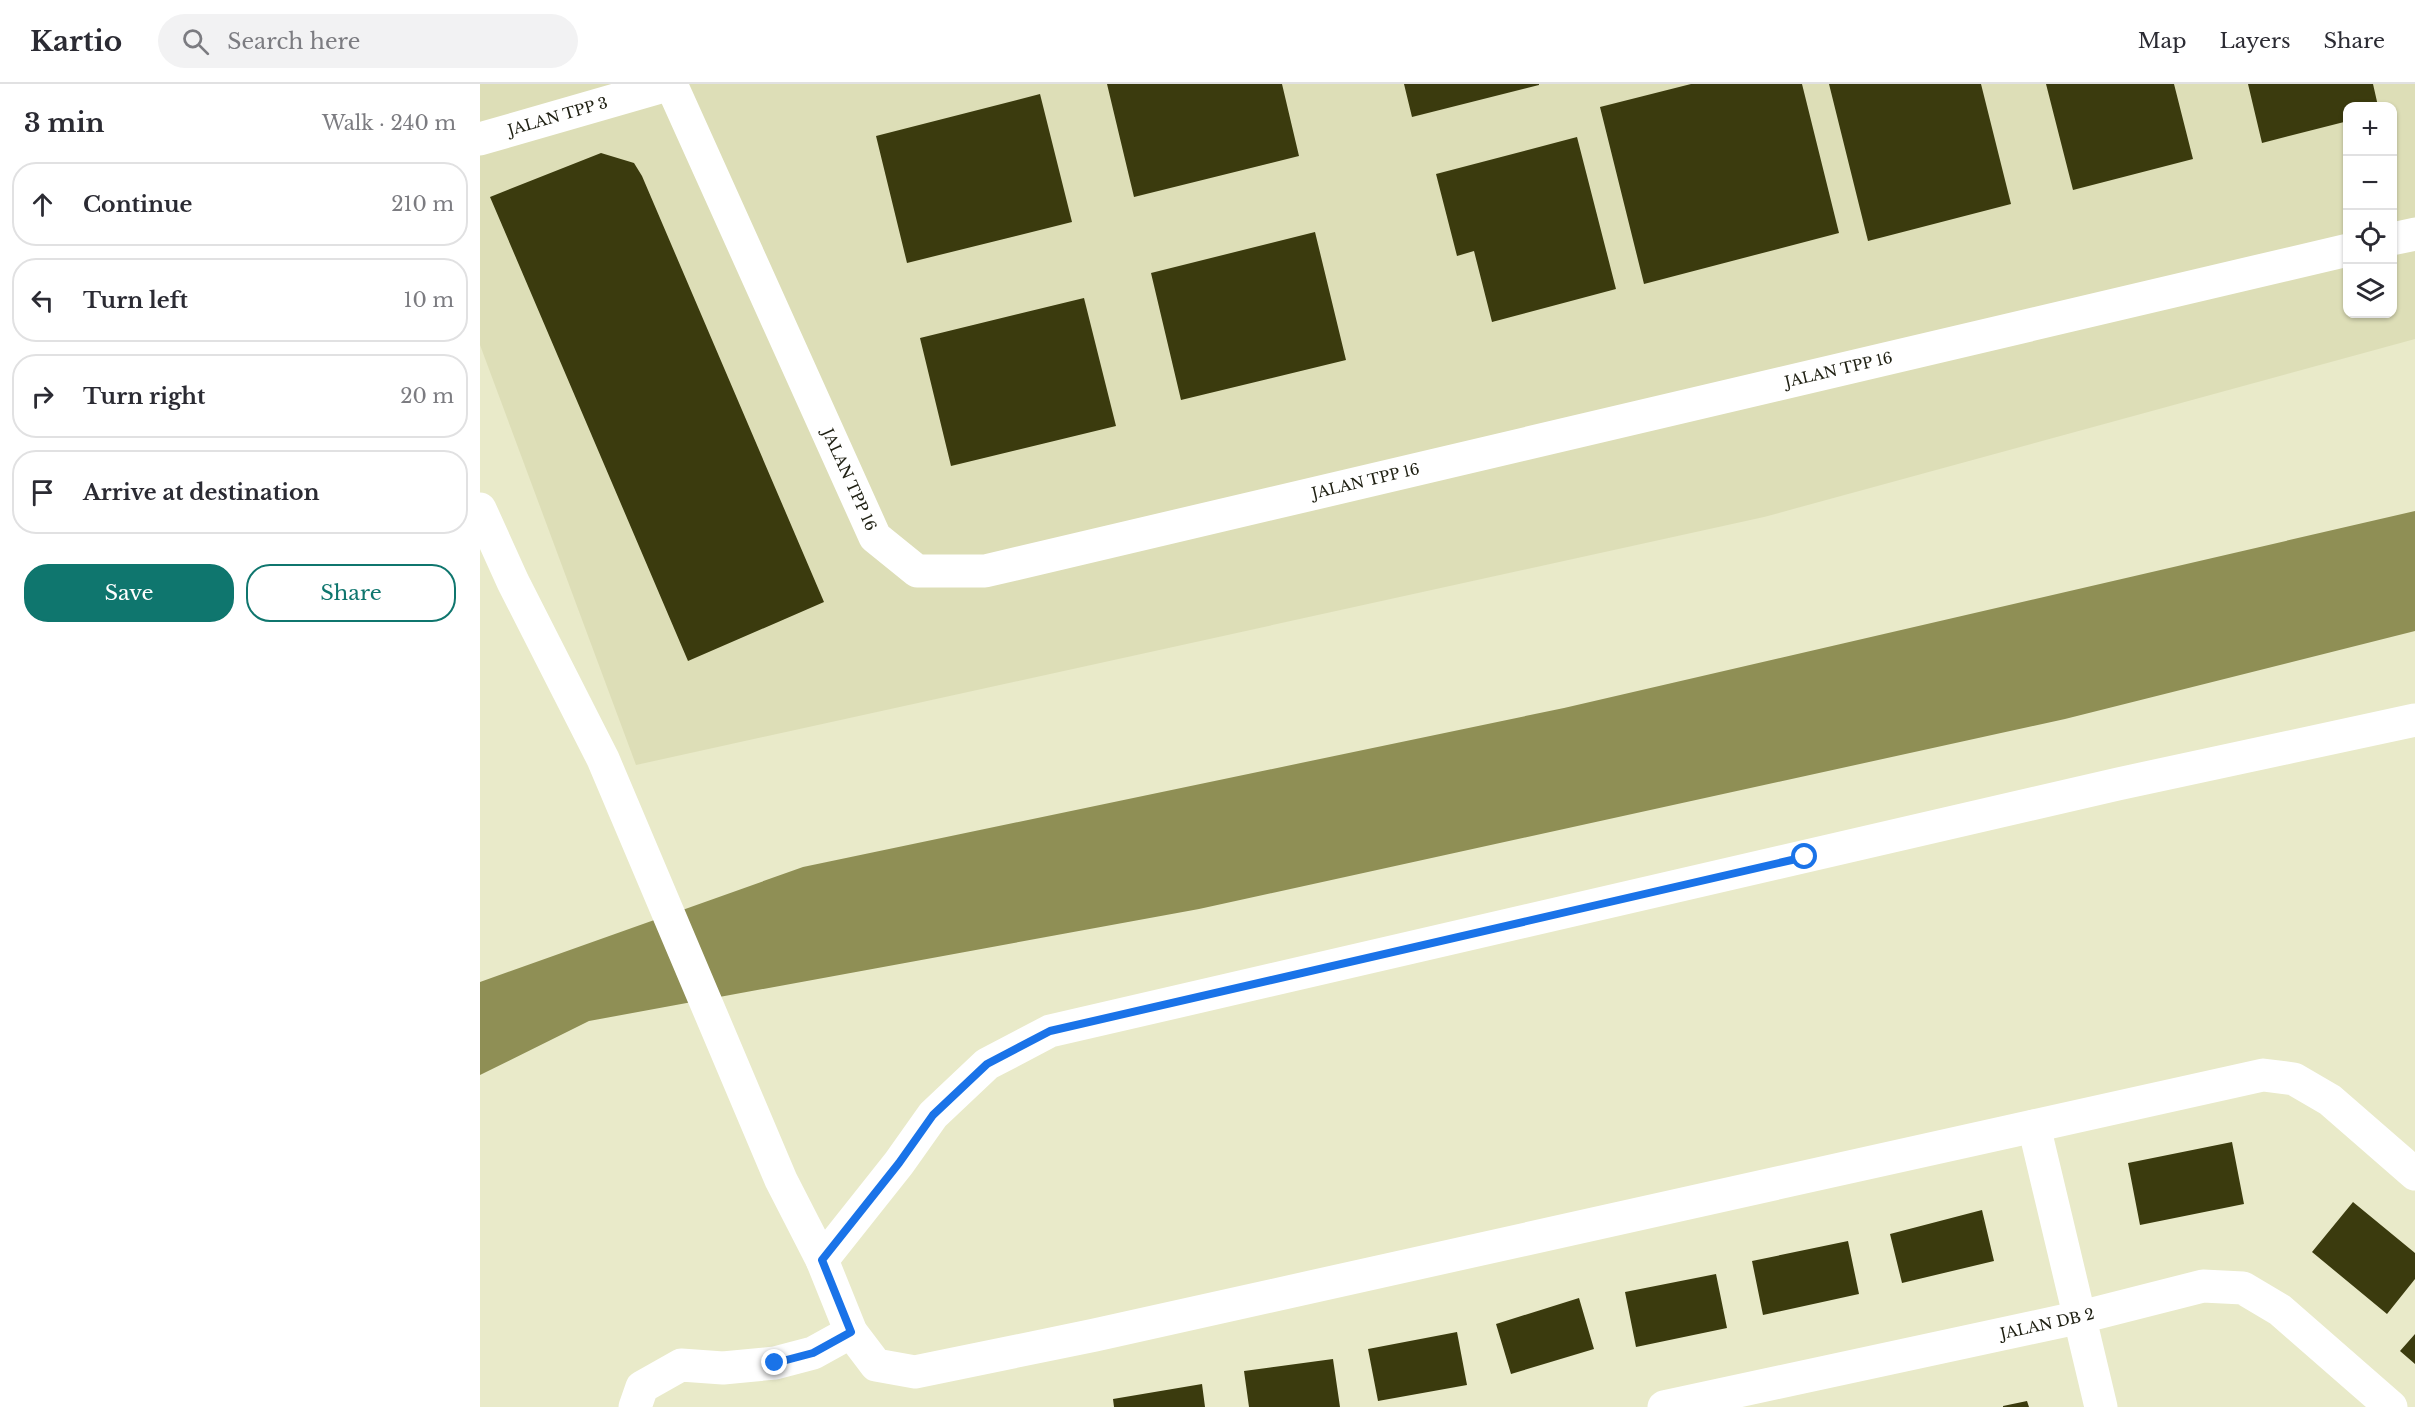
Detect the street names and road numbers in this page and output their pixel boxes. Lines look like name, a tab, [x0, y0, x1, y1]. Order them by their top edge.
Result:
street label: JALAN TPP 3	[504, 93, 610, 140]
street label: JALAN TPP 16	[1781, 348, 1894, 392]
street label: JALAN TPP 16	[818, 424, 881, 534]
street label: JALAN TPP 16	[1308, 459, 1421, 503]
street label: JALAN DB 2	[1996, 1304, 2096, 1344]

